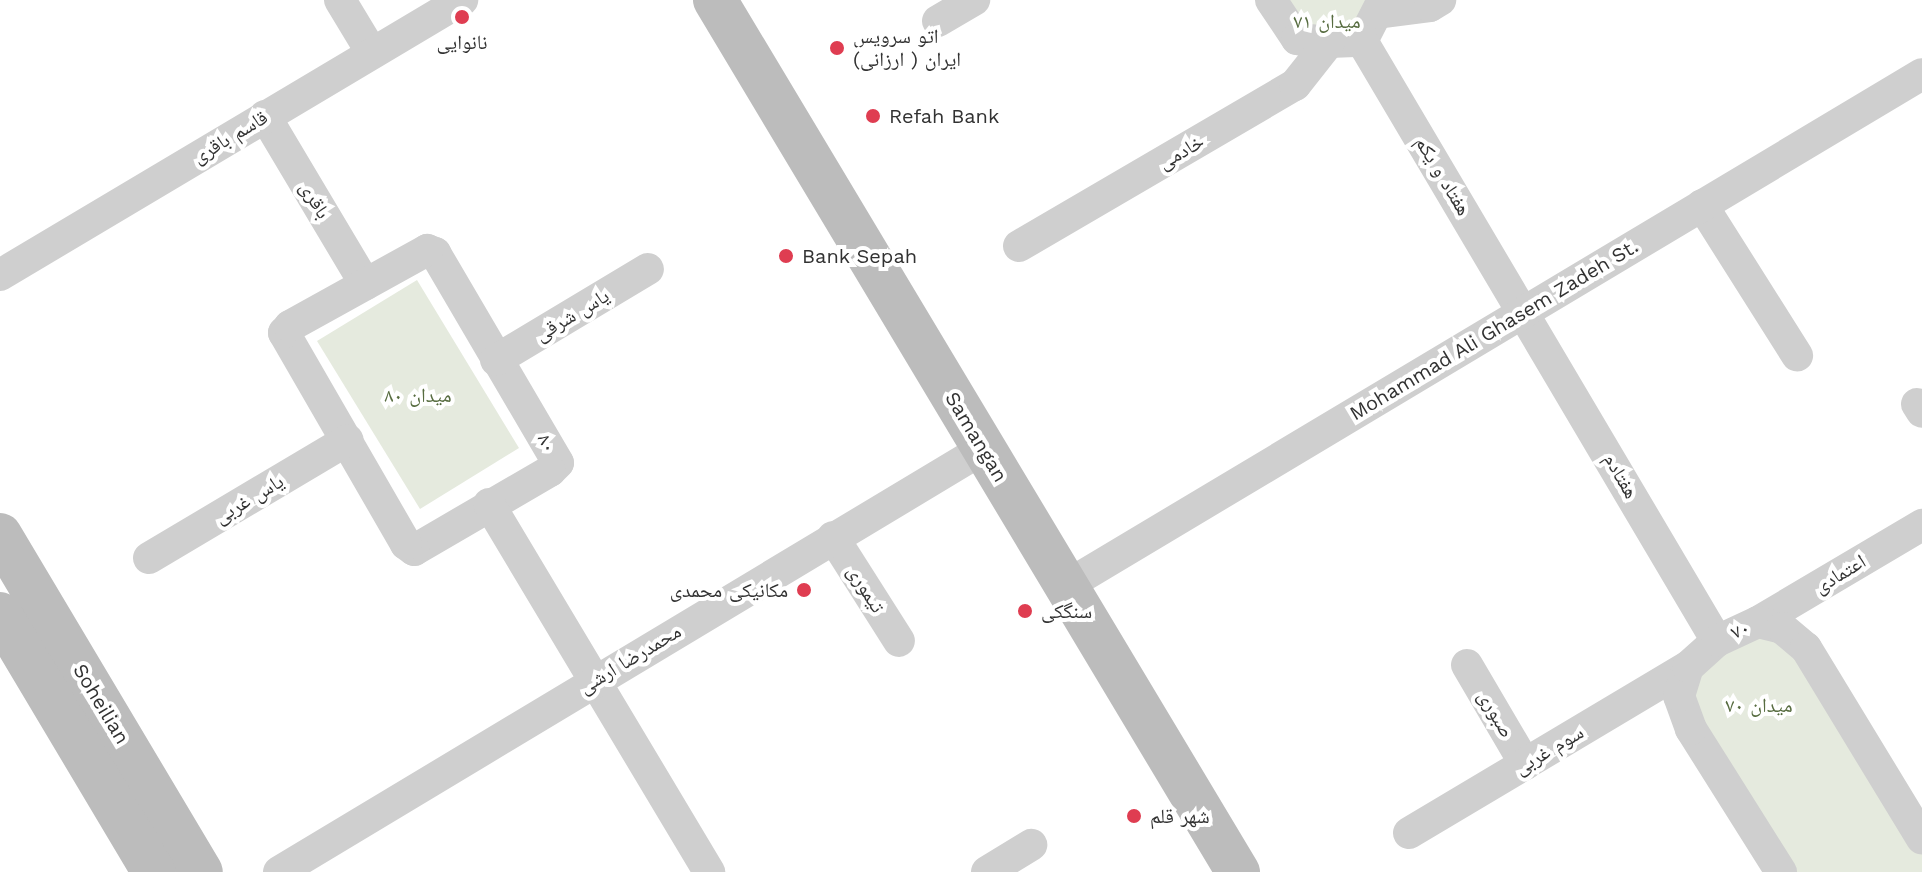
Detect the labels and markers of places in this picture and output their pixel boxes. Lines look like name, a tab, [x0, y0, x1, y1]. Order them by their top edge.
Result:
marker: نانوایی	[453, 8, 471, 26]
place label: اتو سرویس ایران ( ارزانی)	[853, 24, 961, 71]
place label: نانوایی	[437, 30, 487, 54]
marker: اتو سرویس ایران ( ارزانی)	[828, 39, 846, 57]
place label: Refah Bank	[889, 104, 999, 128]
marker: Refah Bank	[864, 107, 882, 125]
place label: Bank Sepah	[802, 244, 918, 268]
marker: Bank Sepah	[777, 247, 795, 265]
place label: مکانیکی محمدی	[670, 578, 788, 602]
marker: مکانیکی محمدی	[795, 581, 813, 599]
place label: سنگکی	[1041, 599, 1092, 623]
marker: سنگکی	[1016, 602, 1034, 620]
place label: شهر قلم	[1150, 804, 1210, 828]
marker: شهر قلم	[1125, 807, 1143, 825]

